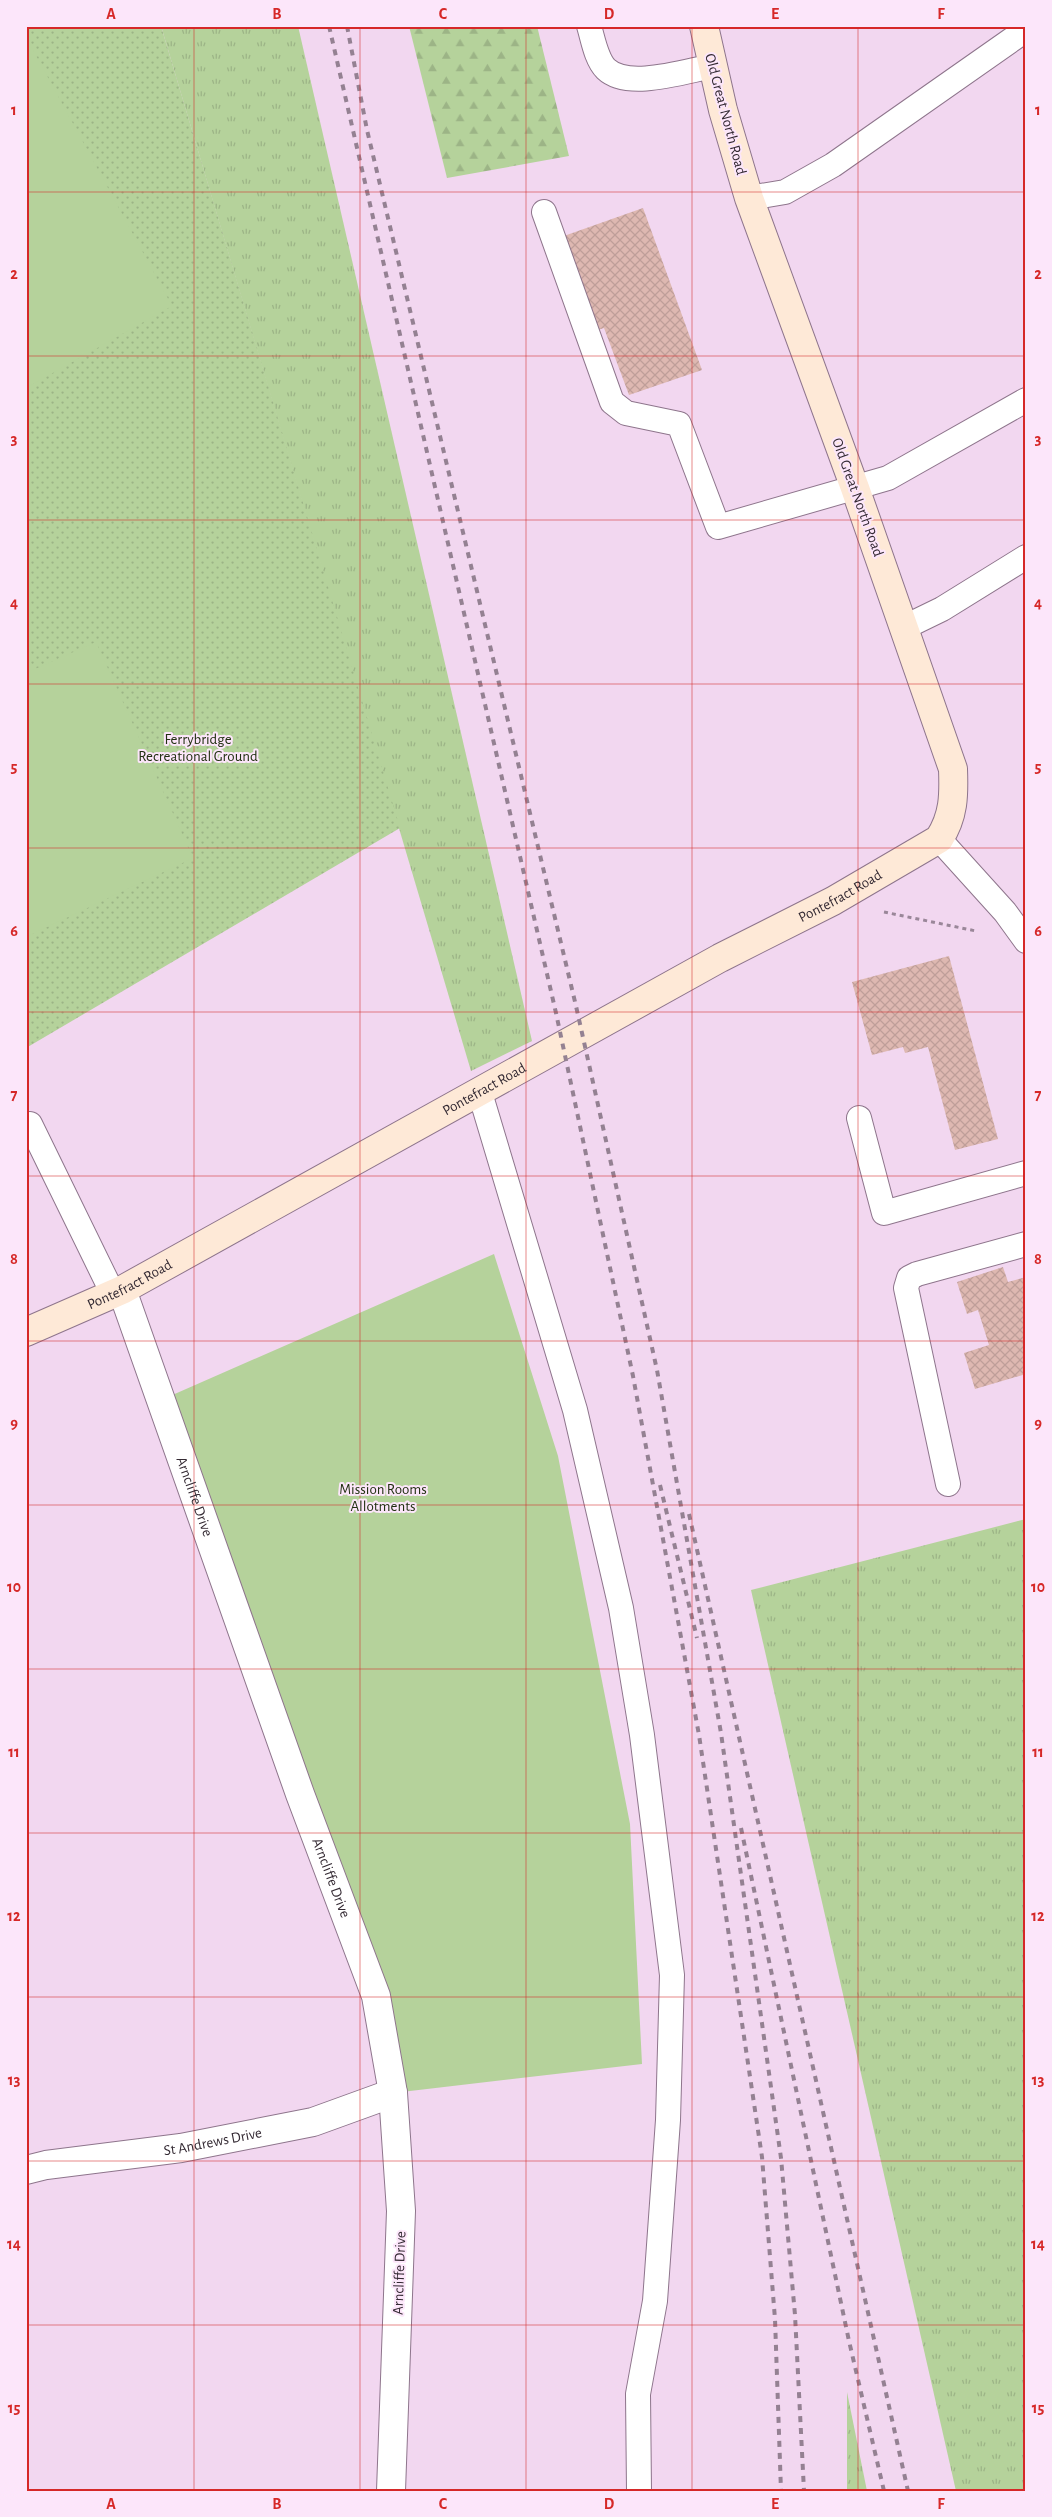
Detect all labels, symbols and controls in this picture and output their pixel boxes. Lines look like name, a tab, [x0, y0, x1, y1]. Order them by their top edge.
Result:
text: A	[106, 6, 116, 22]
text: B	[272, 6, 282, 22]
text: C	[439, 6, 448, 22]
text: D	[604, 6, 615, 22]
text: E	[771, 6, 779, 22]
text: F	[937, 6, 945, 22]
street label: Old Great North Road	[702, 52, 749, 177]
text: 1	[11, 102, 17, 118]
text: 1	[1035, 102, 1041, 118]
text: 2	[10, 266, 18, 282]
text: 2	[1034, 266, 1042, 282]
text: 3	[11, 431, 18, 447]
text: 3	[1035, 431, 1042, 447]
street label: Old Great North Road	[829, 436, 886, 559]
text: 4	[10, 595, 18, 611]
text: 4	[1034, 595, 1042, 611]
park label: Ferrybridge Recreational Ground	[138, 732, 258, 764]
text: 5	[11, 759, 18, 775]
text: 5	[1035, 759, 1042, 775]
street label: Pontefract Road	[796, 867, 885, 925]
text: 6	[10, 923, 18, 939]
text: 6	[1034, 923, 1042, 939]
street label: Pontefract Road	[440, 1060, 529, 1118]
text: 7	[11, 1087, 18, 1103]
text: 7	[1035, 1087, 1042, 1103]
text: 8	[10, 1251, 18, 1267]
text: 8	[1034, 1251, 1042, 1267]
street label: Pontefract Road	[85, 1257, 175, 1312]
text: 9	[10, 1415, 18, 1431]
text: 9	[1034, 1415, 1042, 1431]
street label: Arncliffe Drive	[173, 1455, 216, 1539]
park label: Mission Rooms Allotments	[339, 1482, 427, 1514]
text: 10	[7, 1579, 21, 1595]
text: 10	[1031, 1579, 1045, 1595]
text: 11	[8, 1744, 20, 1760]
text: 11	[1032, 1744, 1044, 1760]
street label: Arncliffe Drive	[309, 1836, 353, 1920]
text: 12	[7, 1908, 21, 1924]
text: 12	[1031, 1908, 1045, 1924]
text: 13	[8, 2072, 20, 2088]
text: 13	[1032, 2072, 1044, 2088]
street label: St Andrews Drive	[163, 2125, 263, 2158]
street label: Arncliffe Drive	[391, 2231, 408, 2315]
text: 14	[7, 2236, 21, 2252]
text: 14	[1031, 2236, 1045, 2252]
text: 15	[8, 2400, 20, 2416]
text: 15	[1032, 2400, 1044, 2416]
text: A	[106, 2496, 116, 2512]
text: B	[272, 2496, 282, 2512]
text: C	[439, 2496, 448, 2512]
text: D	[604, 2496, 615, 2512]
text: E	[771, 2496, 779, 2512]
text: F	[937, 2496, 945, 2512]

